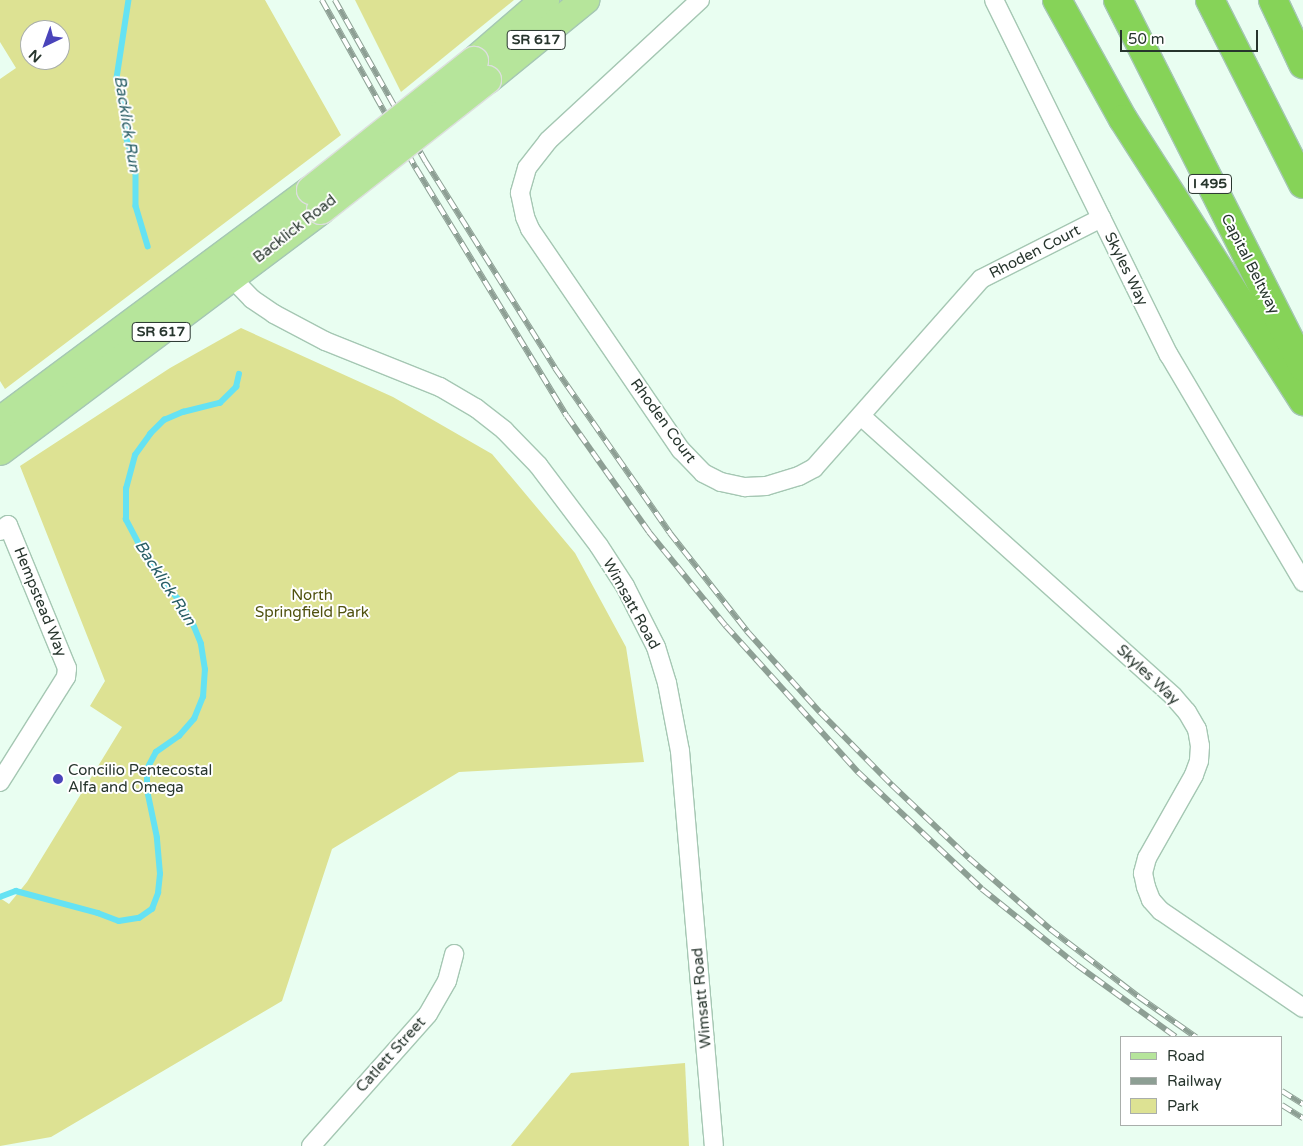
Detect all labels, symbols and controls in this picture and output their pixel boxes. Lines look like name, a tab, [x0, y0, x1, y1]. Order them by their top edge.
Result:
north arrow	[20, 20, 70, 70]
scale bar	[1123, 20, 1260, 52]
road number: SR 617	[506, 28, 566, 52]
text: 50 m	[1128, 30, 1165, 48]
text: N	[25, 46, 45, 66]
water label: Backlick Run	[110, 74, 144, 174]
road number: I 495	[1188, 172, 1232, 195]
street label: Backlick Road	[250, 191, 340, 267]
street label: Capital Beltway	[1217, 211, 1283, 317]
street label: Rhoden Court	[986, 221, 1084, 283]
street label: Skyles Way	[1100, 229, 1152, 309]
road number: SR 617	[131, 321, 191, 344]
street label: Rhoden Court	[626, 375, 700, 467]
water label: Backlick Run	[130, 537, 200, 629]
street label: Hempstead Way	[10, 544, 70, 660]
street label: Wimsatt Road	[599, 555, 663, 653]
park label: North Springfield Park	[255, 586, 369, 621]
street label: Skyles Way	[1113, 641, 1183, 709]
place label: Concilio Pentecostal Alfa and Omega	[68, 761, 212, 796]
marker: Concilio Pentecostal Alfa and Omega	[52, 773, 64, 785]
street label: Wimsatt Road	[689, 947, 715, 1049]
street label: Catlett Street	[353, 1014, 429, 1096]
legend	[1120, 1036, 1283, 1126]
text: Road	[1167, 1047, 1205, 1065]
text: Railway	[1167, 1072, 1222, 1090]
text: Park	[1167, 1097, 1199, 1115]

